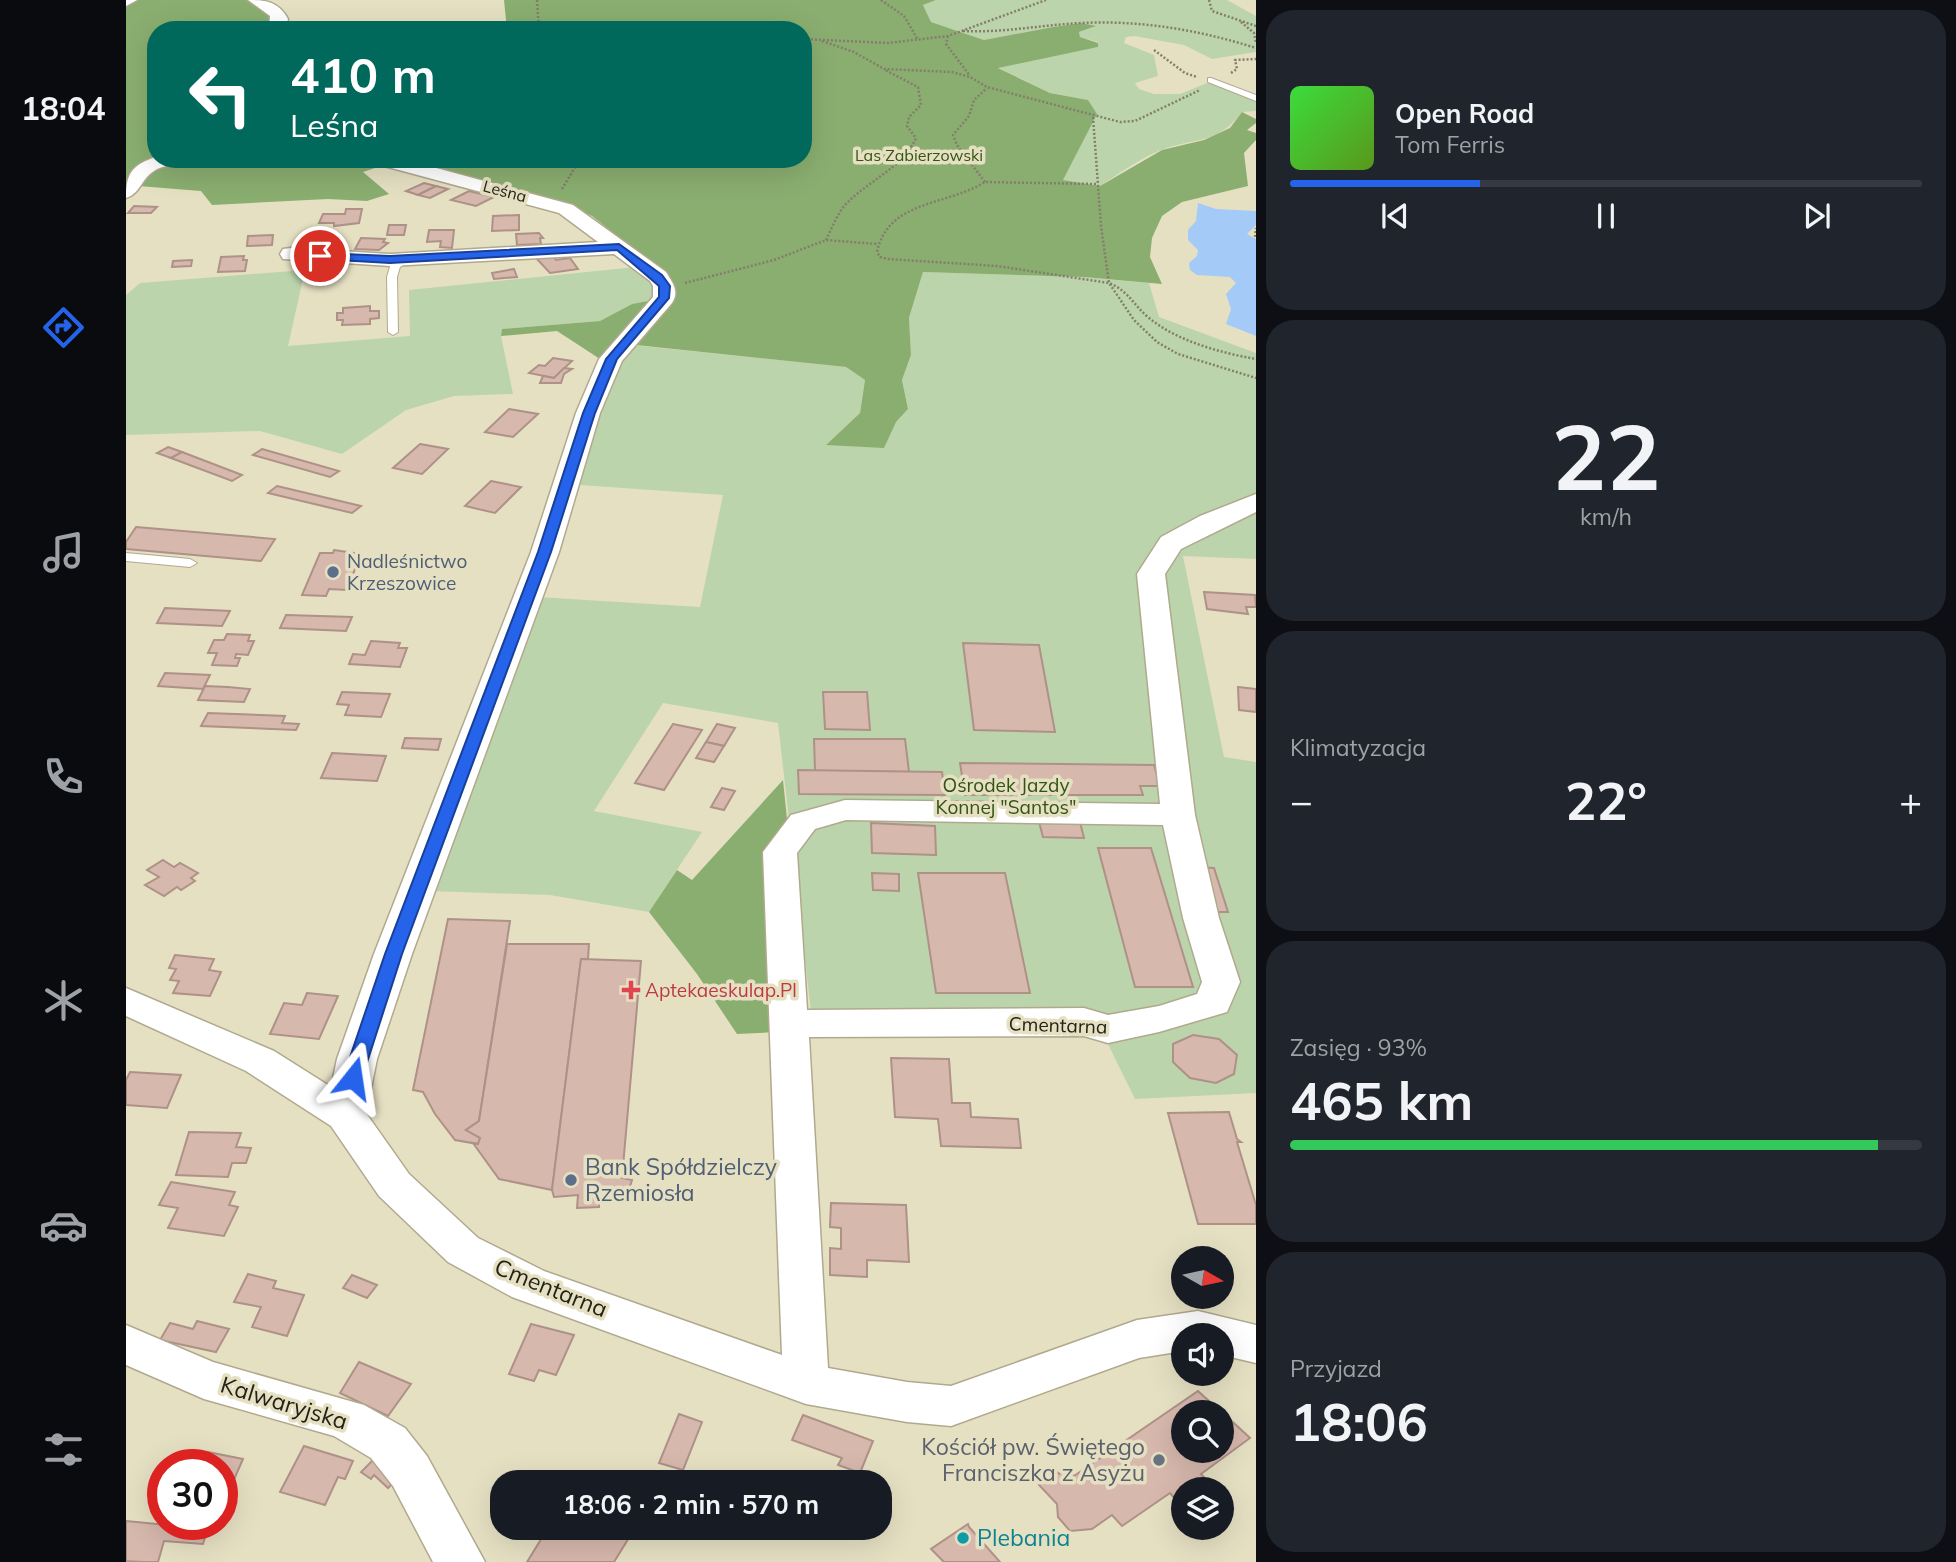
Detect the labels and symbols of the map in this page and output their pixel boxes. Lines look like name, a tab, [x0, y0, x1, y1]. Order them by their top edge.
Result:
park label: Las Zabierzowski	[855, 145, 983, 165]
street label: Leśna	[481, 176, 529, 206]
pin	[290, 226, 350, 286]
place label: Nadleśnictwo Krzeszowice	[347, 549, 467, 595]
marker: Nadleśnictwo Krzeszowice	[325, 564, 341, 580]
park label: Ośrodek Jazdy Konnej "Santos"	[936, 773, 1076, 819]
place label: Aptekaeskulap.Pl	[645, 978, 797, 1002]
marker: Aptekaeskulap.Pl	[623, 982, 639, 998]
street label: Cmentarna	[1008, 1011, 1108, 1039]
position arrow	[316, 1041, 390, 1115]
place label: Bank Spółdzielczy Rzemiosła	[585, 1152, 777, 1207]
marker: Bank Spółdzielczy Rzemiosła	[563, 1172, 579, 1188]
north arrow	[1171, 1246, 1234, 1309]
street label: Cmentarna	[490, 1252, 612, 1323]
street label: Kalwaryjska	[217, 1369, 351, 1436]
place label: Kościół pw. Świętego Franciszka z Asyżu	[921, 1432, 1145, 1487]
speed limit sign: 30	[147, 1449, 238, 1540]
marker: Kościół pw. Świętego Franciszka z Asyżu	[1151, 1452, 1167, 1468]
place label: Plebania	[977, 1523, 1070, 1552]
marker: Plebania	[955, 1530, 971, 1546]

